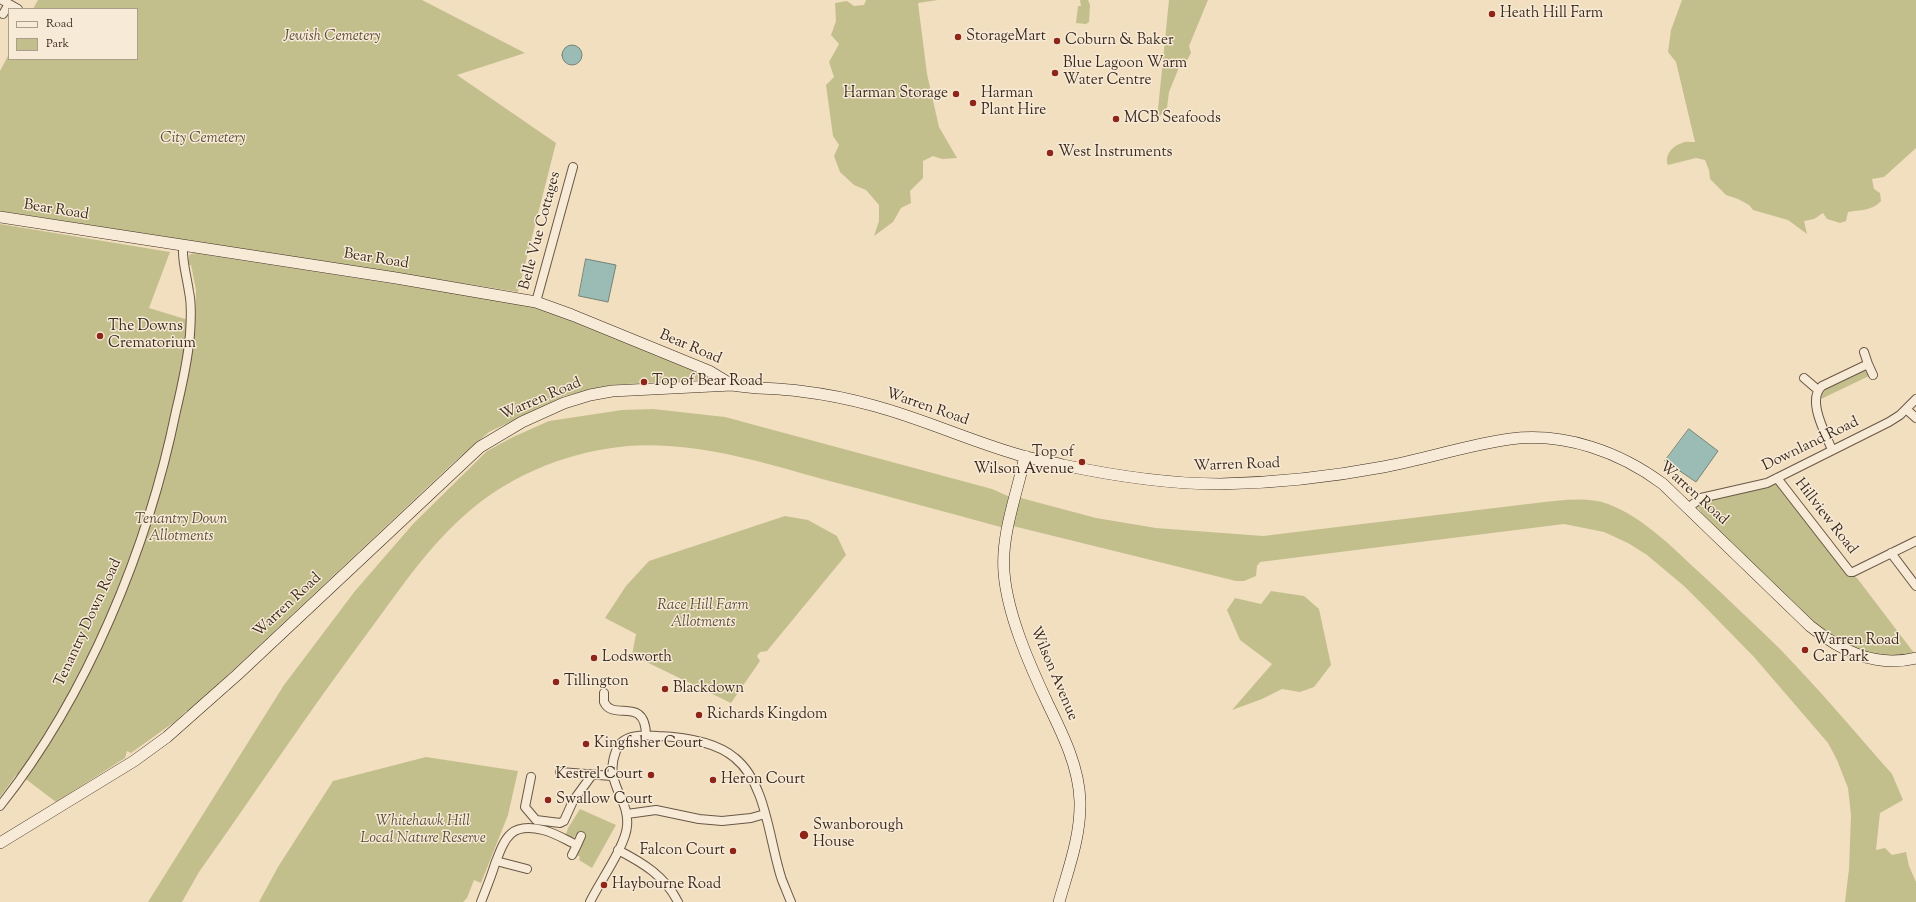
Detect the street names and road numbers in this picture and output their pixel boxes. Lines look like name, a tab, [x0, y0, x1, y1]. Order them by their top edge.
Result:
street label: Belle Vue Cottages	[517, 170, 565, 292]
street label: Bear Road	[22, 197, 90, 225]
street label: Bear Road	[342, 246, 410, 274]
street label: Bear Road	[656, 327, 724, 369]
street label: Warren Road	[498, 375, 584, 425]
street label: Warren Road	[883, 385, 971, 431]
street label: Downland Road	[1760, 414, 1862, 476]
street label: Warren Road	[1193, 455, 1281, 477]
street label: Warren Road	[1655, 458, 1731, 530]
street label: Hillview Road	[1790, 475, 1860, 559]
street label: Tenantry Down Road	[52, 556, 126, 690]
street label: Warren Road	[250, 570, 326, 642]
street label: Wilson Avenue	[1025, 624, 1081, 724]

